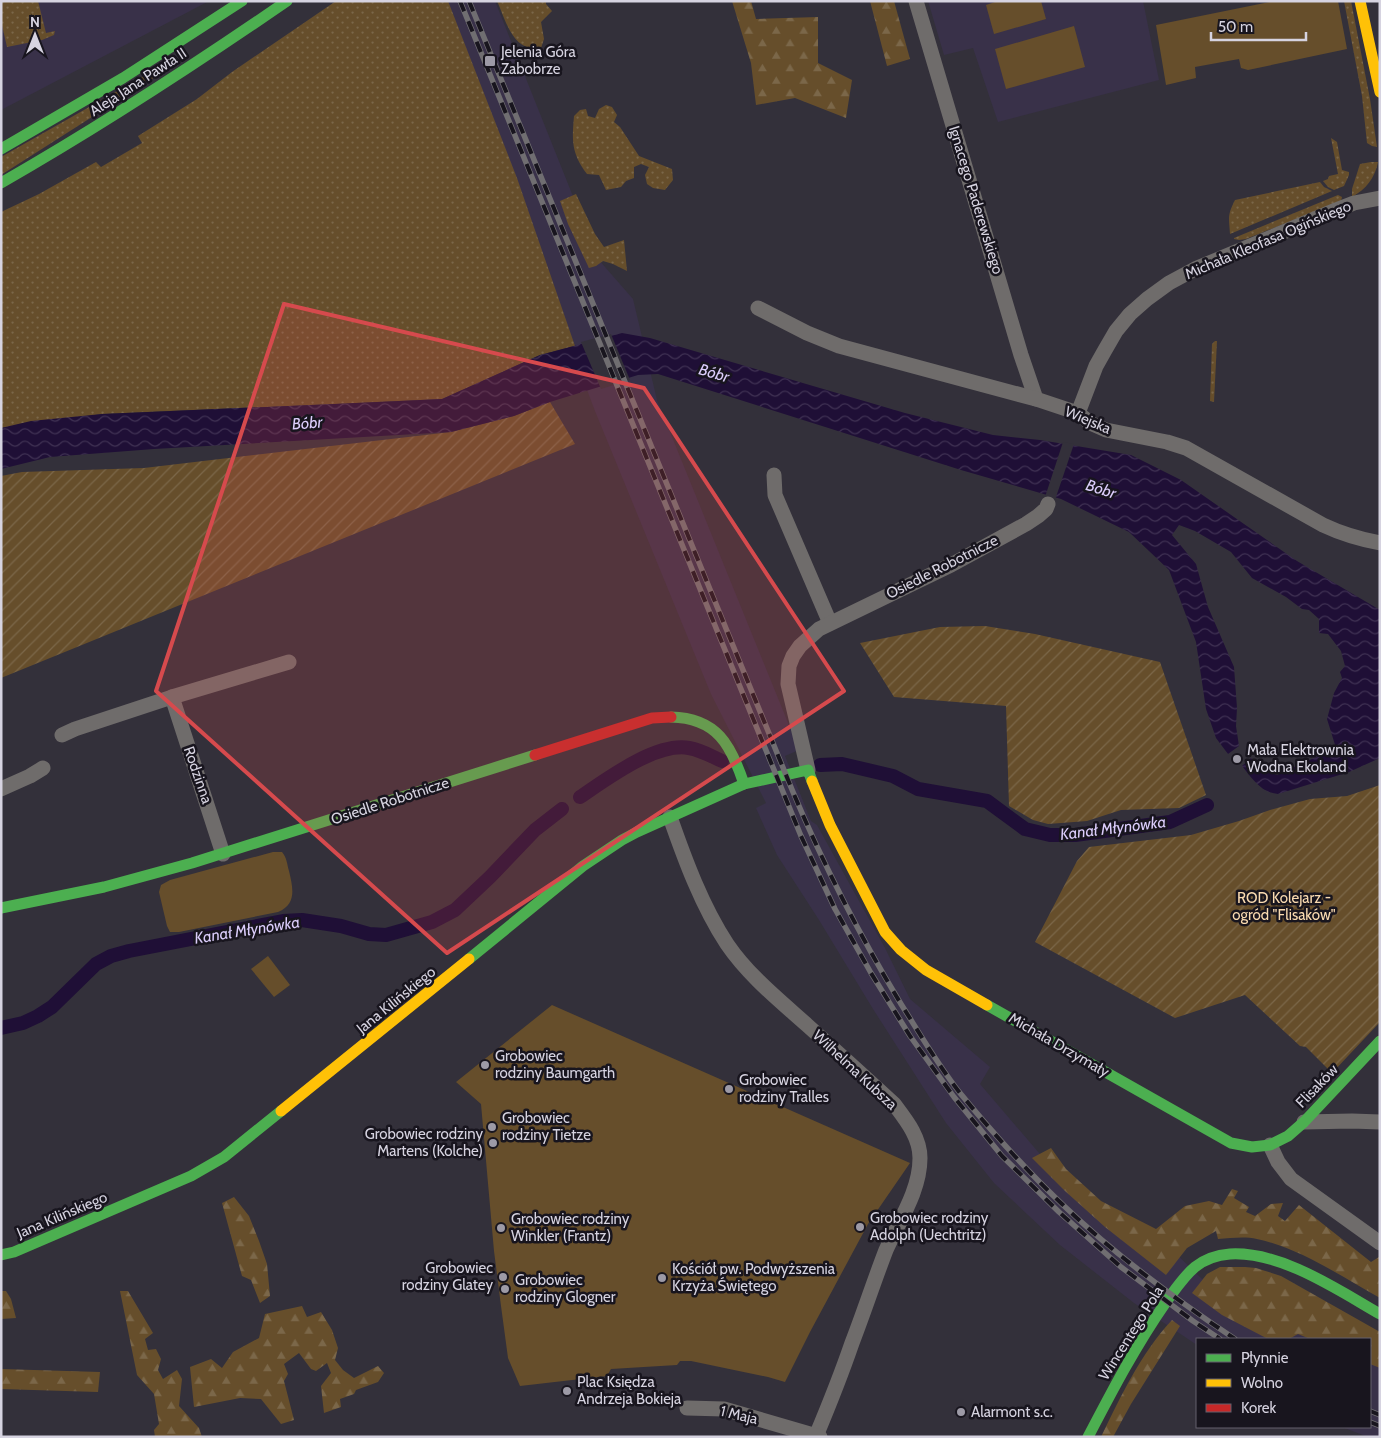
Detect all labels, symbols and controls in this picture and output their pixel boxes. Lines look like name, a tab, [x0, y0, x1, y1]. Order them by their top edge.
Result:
north arrow	[10, 10, 60, 60]
scale bar	[1211, 10, 1306, 42]
text: N	[30, 13, 40, 31]
text: 50 m	[1218, 18, 1253, 36]
place label: Jelenia Góra Zabobrze	[500, 43, 576, 78]
street label: Aleja Jana Pawła II	[86, 44, 190, 120]
marker: Jelenia Góra Zabobrze	[483, 54, 497, 68]
street label: Ignacego Paderewskiego	[945, 124, 1007, 276]
street label: Michała Kleofasa Ogińskiego	[1182, 197, 1354, 283]
water label: Bóbr	[697, 360, 732, 387]
street label: Wiejska	[1062, 402, 1114, 438]
water label: Bóbr	[291, 412, 324, 434]
water label: Bóbr	[1084, 475, 1119, 503]
street label: Osiedle Robotnicze	[883, 531, 1001, 603]
place label: Mała Elektrownia Wodna Ekoland	[1247, 741, 1355, 776]
street label: Rodzinna	[180, 744, 216, 807]
marker: Mała Elektrownia Wodna Ekoland	[1231, 753, 1243, 765]
street label: Osiedle Robotnicze	[329, 773, 452, 829]
water label: Kanał Młynówka	[1059, 812, 1167, 844]
park label: ROD Kolejarz - ogród "Flisaków"	[1232, 889, 1336, 924]
water label: Kanał Młynówka	[193, 912, 301, 948]
street label: Jana Kilińskiego	[352, 963, 439, 1038]
street label: Michała Drzymały	[1006, 1009, 1113, 1081]
street label: Wilhelma Kubsza	[809, 1026, 901, 1114]
place label: Grobowiec rodziny Baumgarth	[495, 1047, 615, 1082]
marker: Grobowiec rodziny Baumgarth	[479, 1059, 491, 1071]
street label: Flisaków	[1292, 1060, 1342, 1111]
place label: Grobowiec rodziny Tralles	[739, 1071, 829, 1106]
marker: Grobowiec rodziny Tralles	[723, 1083, 735, 1095]
place label: Grobowiec rodziny Tietze	[502, 1109, 591, 1144]
marker: Grobowiec rodziny Tietze	[486, 1121, 498, 1133]
place label: Grobowiec rodziny Martens (Kolche)	[365, 1125, 483, 1160]
marker: Grobowiec rodziny Martens (Kolche)	[487, 1137, 499, 1149]
street label: Jana Kilińskiego	[13, 1188, 110, 1243]
place label: Grobowiec rodziny Adolph (Uechtritz)	[870, 1209, 989, 1244]
place label: Grobowiec rodziny Winkler (Frantz)	[511, 1210, 630, 1245]
marker: Grobowiec rodziny Adolph (Uechtritz)	[854, 1221, 866, 1233]
marker: Grobowiec rodziny Winkler (Frantz)	[495, 1222, 507, 1234]
place label: Grobowiec rodziny Glatey	[402, 1259, 493, 1294]
place label: Kościół pw. Podwyższenia Krzyża Świętego	[672, 1260, 836, 1295]
marker: Grobowiec rodziny Glatey	[497, 1271, 509, 1283]
place label: Grobowiec rodziny Glogner	[515, 1271, 616, 1306]
marker: Kościół pw. Podwyższenia Krzyża Świętego	[656, 1272, 668, 1284]
street label: Wincentego Pola	[1095, 1282, 1168, 1383]
marker: Grobowiec rodziny Glogner	[499, 1283, 511, 1295]
legend	[1196, 1338, 1371, 1428]
text: Płynnie	[1241, 1349, 1289, 1367]
place label: Plac Księdza Andrzeja Bokieja	[577, 1373, 682, 1408]
text: Wolno	[1241, 1374, 1283, 1392]
marker: Plac Księdza Andrzeja Bokieja	[561, 1385, 573, 1397]
text: Korek	[1241, 1399, 1276, 1417]
street label: 1 Maja	[718, 1402, 760, 1428]
place label: Alarmont s.c.	[971, 1403, 1053, 1421]
marker: Alarmont s.c.	[955, 1406, 967, 1418]

